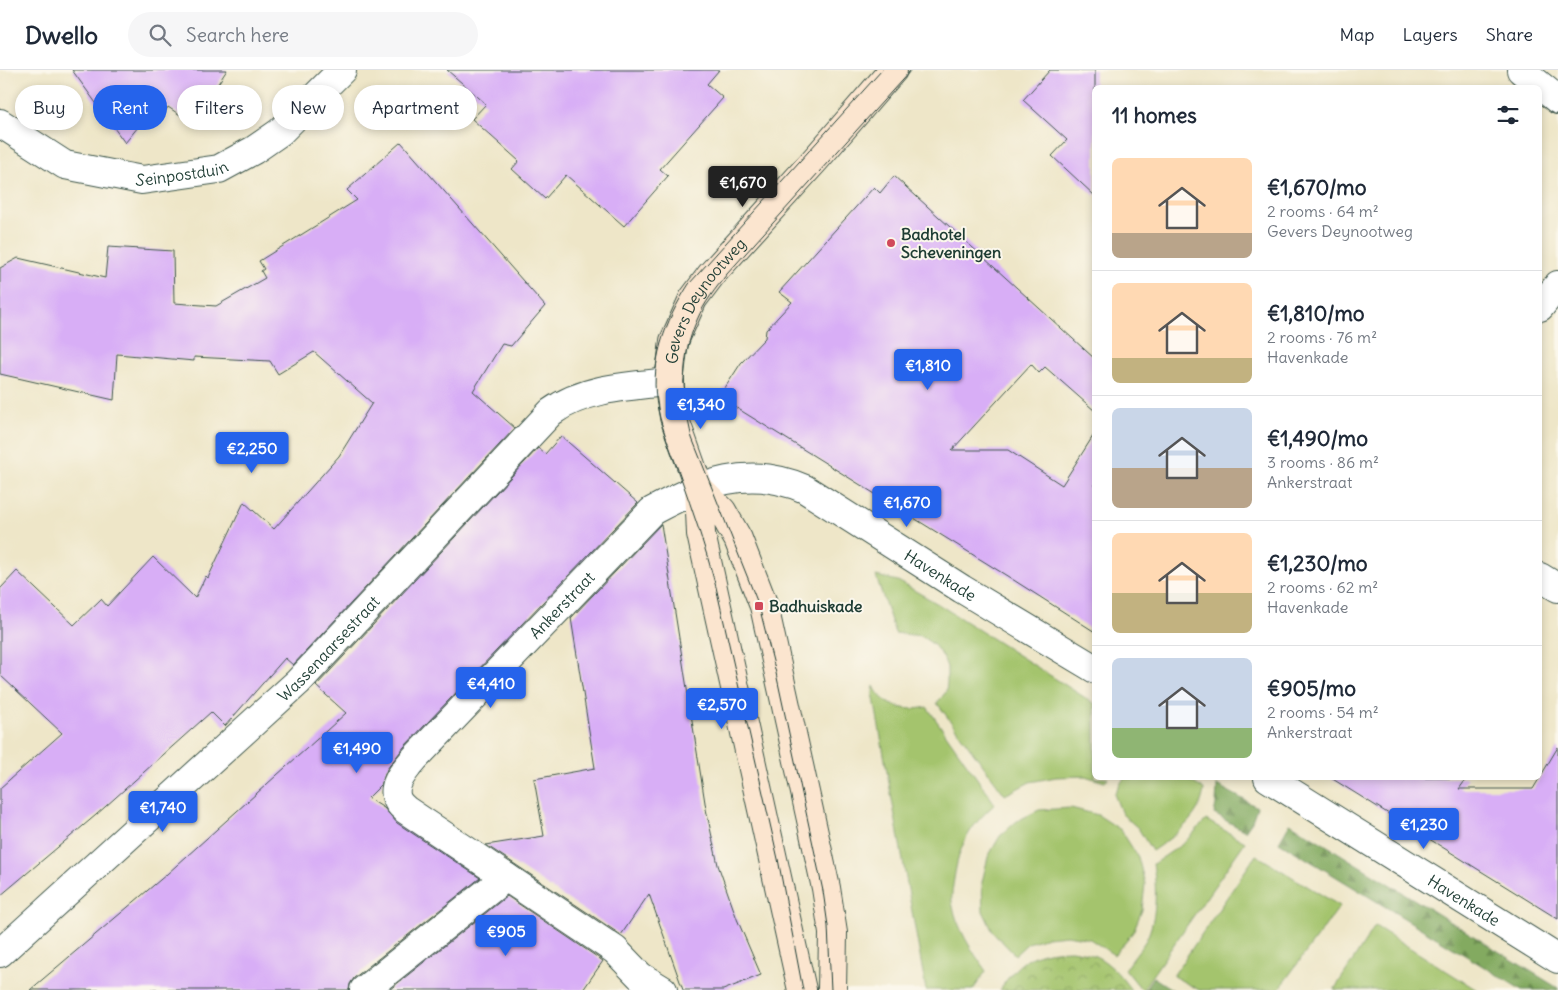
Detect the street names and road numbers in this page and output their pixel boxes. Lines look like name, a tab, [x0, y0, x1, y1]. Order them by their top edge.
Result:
street label: Seinpostduin	[134, 156, 232, 190]
street label: Gevers Deynootweg	[661, 234, 750, 365]
street label: Havenkade	[901, 545, 980, 605]
street label: Ankerstraat	[525, 567, 599, 643]
street label: Wassenaarsestraat	[273, 591, 384, 706]
street label: Havenkade	[1424, 870, 1504, 930]

